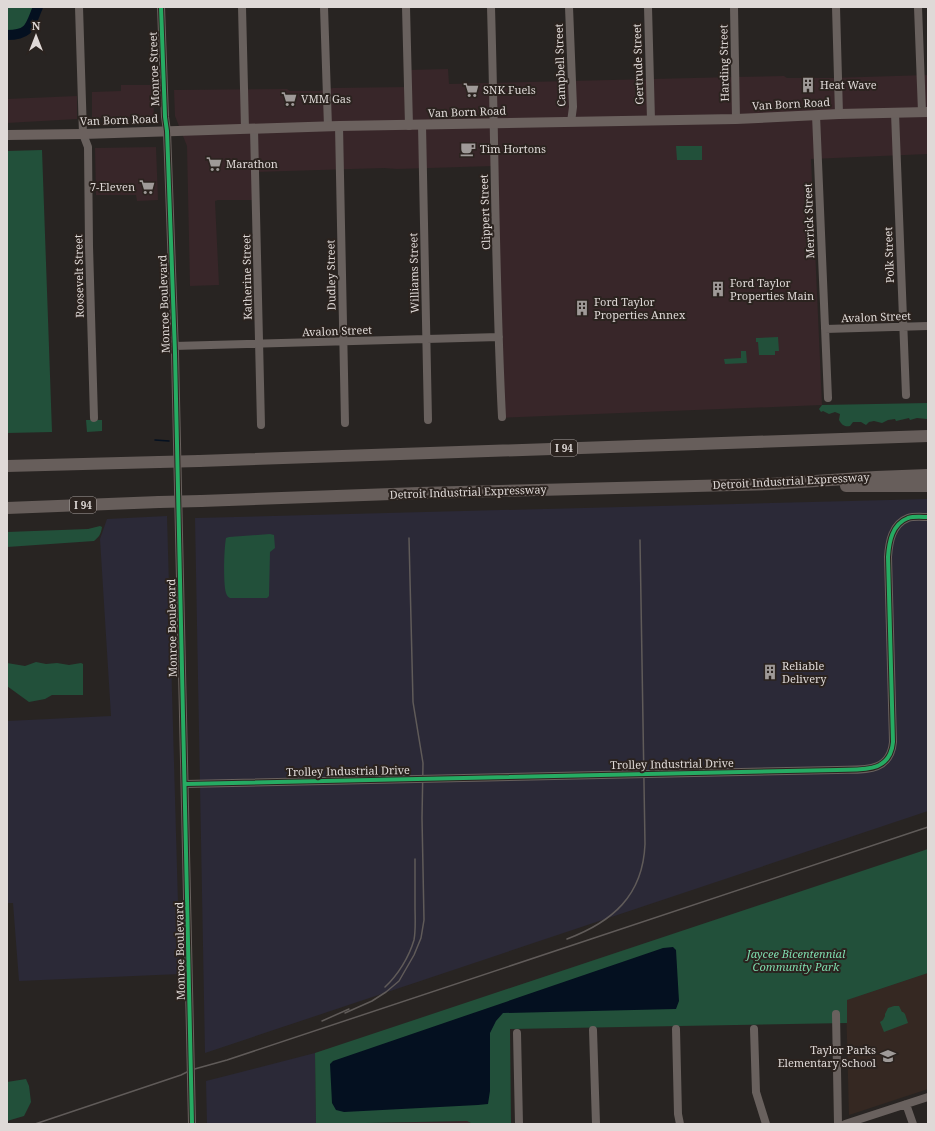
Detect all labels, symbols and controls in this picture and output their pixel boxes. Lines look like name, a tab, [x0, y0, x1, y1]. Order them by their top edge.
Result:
north arrow	[16, 16, 56, 56]
text: N	[32, 18, 41, 33]
street label: Campbell Street	[551, 23, 568, 107]
street label: Gertrude Street	[629, 23, 646, 105]
street label: Harding Street	[715, 24, 732, 102]
street label: Monroe Street	[145, 31, 162, 107]
building icon: Heat Wave	[799, 76, 817, 94]
place label: Heat Wave	[820, 77, 877, 92]
supermarket icon: SNK Fuels	[462, 81, 480, 99]
place label: SNK Fuels	[483, 82, 536, 97]
supermarket icon: VMM Gas	[280, 90, 298, 108]
place label: VMM Gas	[301, 91, 351, 106]
street label: Van Born Road	[752, 94, 831, 113]
street label: Van Born Road	[428, 103, 507, 120]
street label: Van Born Road	[80, 111, 159, 128]
cafe icon: Tim Hortons	[459, 140, 477, 158]
place label: Tim Hortons	[480, 141, 546, 156]
supermarket icon: Marathon	[205, 155, 223, 173]
place label: Marathon	[226, 156, 278, 171]
street label: Clippert Street	[476, 174, 493, 250]
supermarket icon: 7-Eleven	[138, 178, 156, 196]
place label: 7-Eleven	[90, 179, 135, 194]
street label: Merrick Street	[800, 183, 817, 259]
street label: Polk Street	[880, 226, 897, 283]
street label: Williams Street	[405, 233, 422, 313]
street label: Roosevelt Street	[70, 234, 87, 318]
street label: Katherine Street	[238, 234, 255, 320]
street label: Dudley Street	[322, 239, 339, 311]
street label: Monroe Boulevard	[154, 254, 173, 353]
place label: Ford Taylor Properties Main	[730, 275, 814, 303]
building icon: Ford Taylor Properties Main	[709, 280, 727, 298]
place label: Ford Taylor Properties Annex	[594, 294, 686, 322]
building icon: Ford Taylor Properties Annex	[573, 299, 591, 317]
street label: Avalon Street	[841, 308, 911, 325]
street label: Avalon Street	[302, 322, 372, 339]
road number: I 94	[551, 440, 577, 456]
street label: Detroit Industrial Expressway	[712, 469, 871, 492]
street label: Detroit Industrial Expressway	[389, 481, 547, 502]
road number: I 94	[70, 497, 96, 513]
street label: Monroe Boulevard	[163, 578, 180, 677]
place label: Reliable Delivery	[782, 658, 827, 686]
building icon: Reliable Delivery	[761, 663, 779, 681]
street label: Trolley Industrial Drive	[610, 755, 734, 772]
street label: Trolley Industrial Drive	[286, 762, 410, 779]
street label: Monroe Boulevard	[171, 901, 188, 1000]
park label: Jaycee Bicentennial Community Park	[745, 946, 846, 974]
place label: Taylor Parks Elementary School	[778, 1042, 877, 1070]
school or university icon: Taylor Parks Elementary School	[879, 1047, 897, 1065]

